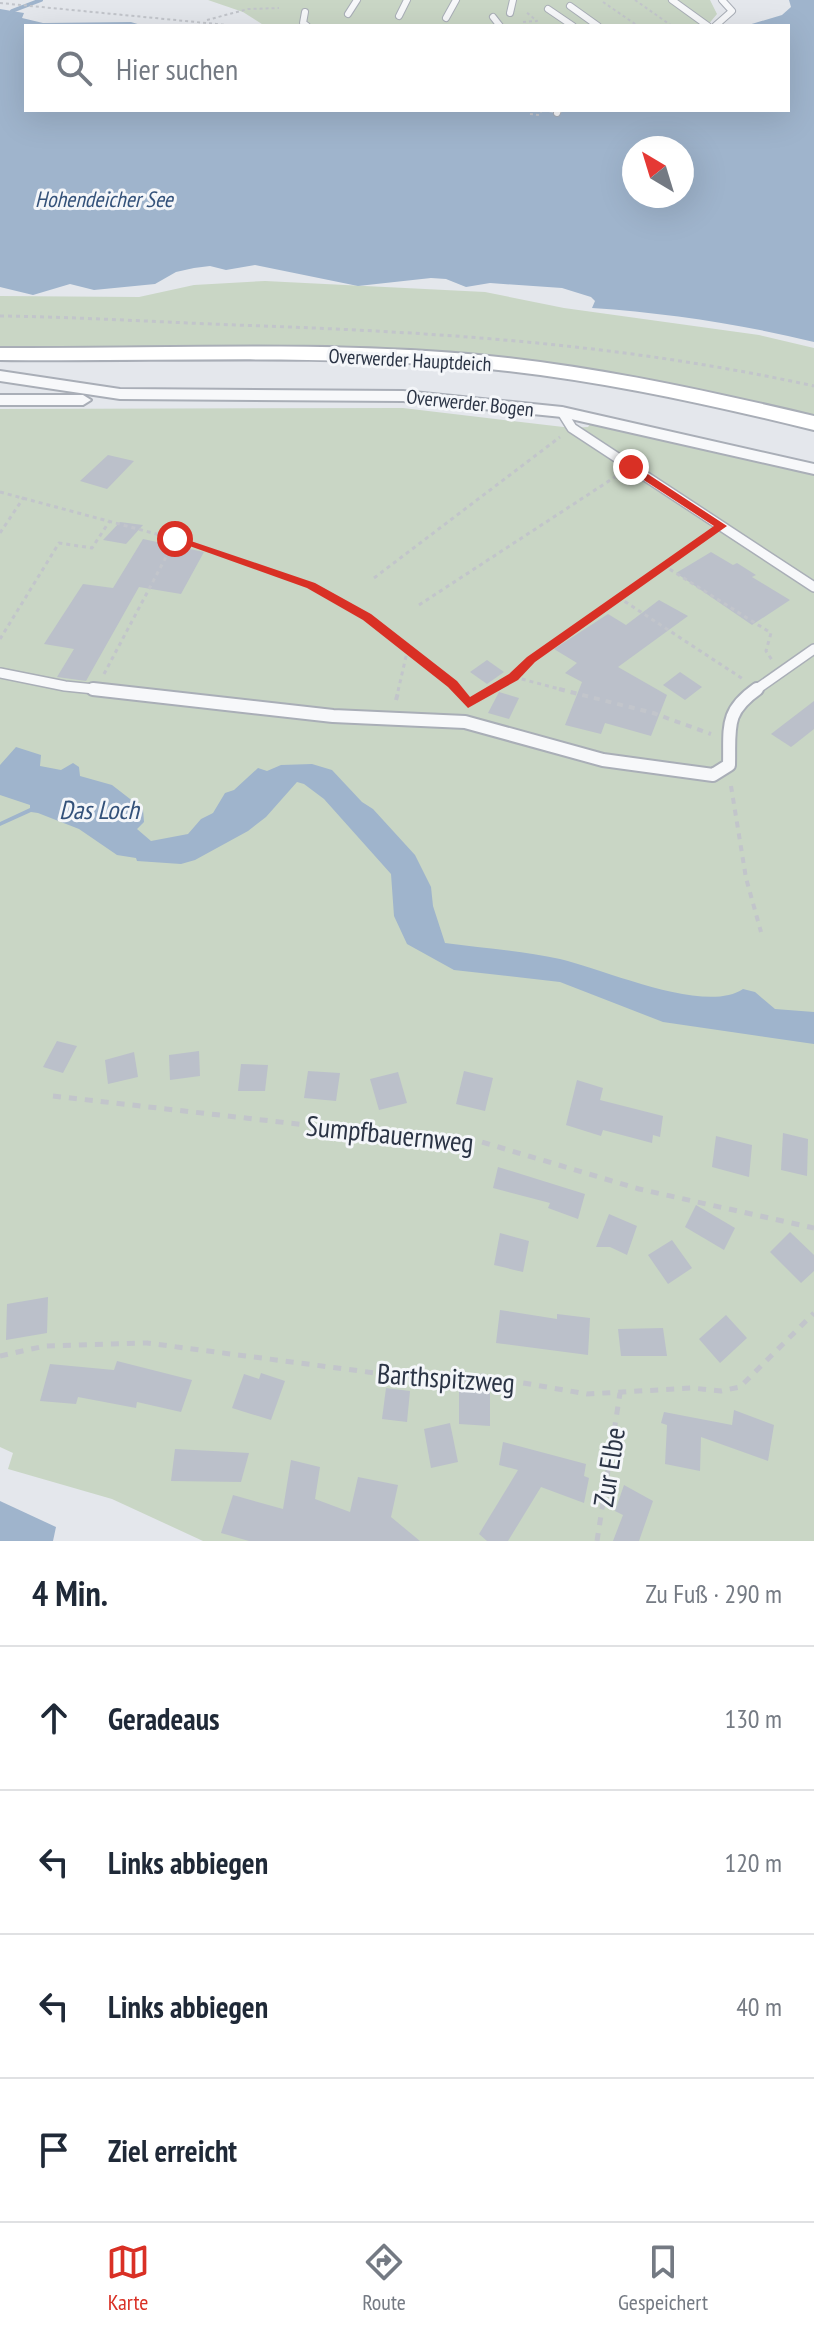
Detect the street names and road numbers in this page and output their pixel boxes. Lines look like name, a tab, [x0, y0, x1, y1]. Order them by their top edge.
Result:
street label: Overwerder Hauptdeich	[328, 343, 492, 377]
street label: Overwerder Bogen	[405, 383, 535, 423]
street label: Sumpfbauernweg	[304, 1106, 476, 1161]
street label: Barthspitzweg	[376, 1354, 516, 1401]
street label: Zur Elbe	[584, 1425, 633, 1509]

